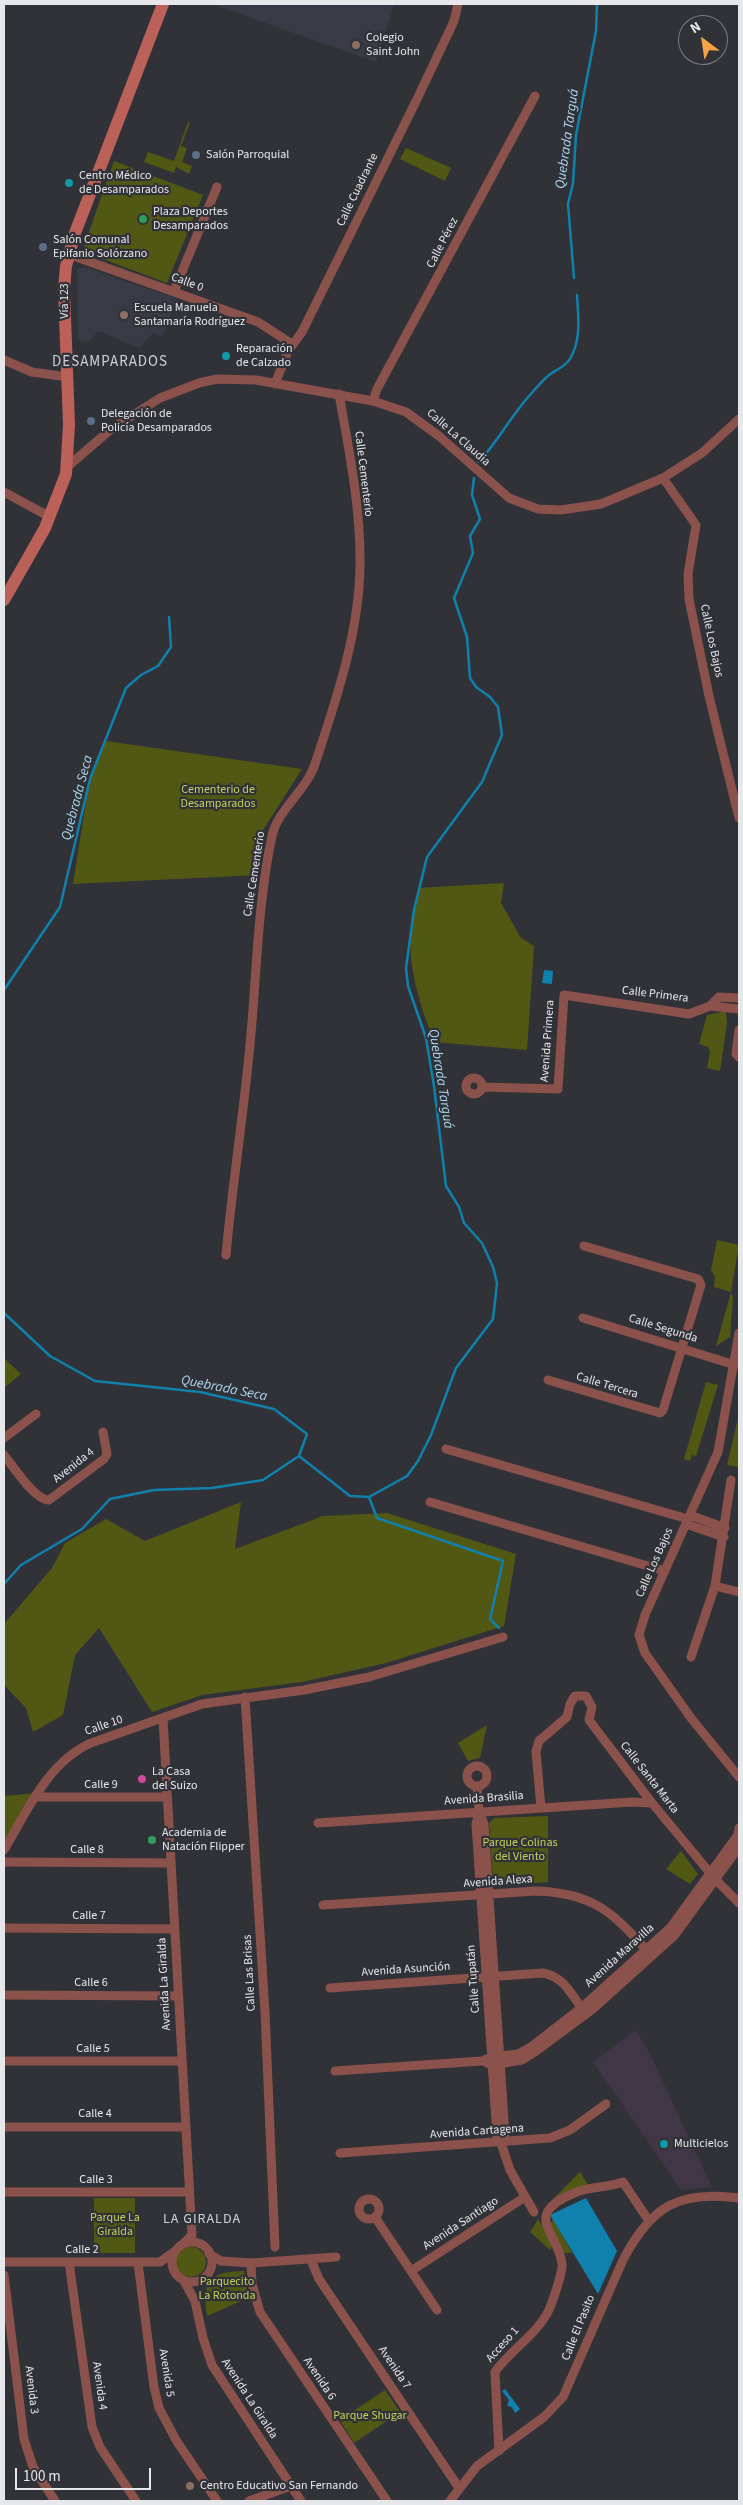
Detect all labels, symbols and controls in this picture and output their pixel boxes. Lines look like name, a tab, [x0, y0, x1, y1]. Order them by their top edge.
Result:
north arrow	[678, 15, 728, 65]
text: N	[687, 17, 705, 39]
place label: Colegio Saint John	[366, 31, 420, 59]
marker: Colegio Saint John	[350, 39, 362, 51]
water label: Quebrada Targuá	[553, 88, 583, 190]
place label: Salón Parroquial	[206, 148, 289, 162]
marker: Salón Parroquial	[190, 149, 202, 161]
street label: Calle Cuadrante	[334, 151, 382, 229]
place label: Centro Médico de Desamparados	[79, 169, 169, 197]
marker: Centro Médico de Desamparados	[63, 177, 75, 189]
place label: Plaza Deportes Desamparados	[153, 205, 228, 233]
marker: Plaza Deportes Desamparados	[137, 213, 149, 225]
street label: Calle Pérez	[424, 215, 462, 271]
place label: Salón Comunal Epifanio Solórzano	[53, 233, 147, 261]
marker: Salón Comunal Epifanio Solórzano	[37, 241, 49, 253]
street label: Calle 0	[169, 271, 205, 295]
street label: Vía 123	[58, 283, 72, 319]
place label: Escuela Manuela Santamaría Rodríguez	[134, 301, 245, 329]
marker: Escuela Manuela Santamaría Rodríguez	[118, 309, 130, 321]
place label: Reparación de Calzado	[236, 342, 293, 370]
marker: Reparación de Calzado	[220, 350, 232, 362]
district label: DESAMPARADOS	[51, 354, 169, 372]
street label: Calle La Claudia	[423, 406, 493, 470]
place label: Delegación de Policía Desamparados	[101, 407, 212, 435]
marker: Delegación de Policía Desamparados	[85, 415, 97, 427]
street label: Calle Cementerio	[351, 430, 375, 518]
street label: Calle Los Bajos	[696, 603, 726, 679]
water label: Quebrada Seca	[59, 754, 97, 842]
park label: Cementerio de Desamparados	[181, 783, 255, 811]
street label: Calle Cementerio	[241, 830, 269, 918]
street label: Calle Primera	[621, 984, 689, 1006]
street label: Avenida Primera	[538, 999, 558, 1083]
water label: Quebrada Targuá	[424, 1028, 456, 1130]
street label: Calle Segunda	[627, 1312, 699, 1346]
street label: Calle Tercera	[574, 1370, 640, 1402]
water label: Quebrada Seca	[179, 1372, 269, 1406]
street label: Avenida 4	[50, 1445, 98, 1487]
street label: Calle Los Bajos	[633, 1526, 677, 1600]
street label: Calle 10	[83, 1713, 125, 1739]
street label: Calle Santa Marta	[616, 1739, 682, 1817]
place label: La Casa del Suizo	[152, 1765, 197, 1793]
marker: La Casa del Suizo	[136, 1773, 148, 1785]
street label: Calle 9	[84, 1778, 118, 1792]
street label: Avenida Brasilia	[444, 1789, 524, 1809]
place label: Academia de Natación Flipper	[162, 1826, 245, 1854]
marker: Academia de Natación Flipper	[146, 1834, 158, 1846]
park label: Parque Colinas del Viento	[483, 1836, 557, 1864]
street label: Calle 8	[70, 1843, 104, 1857]
street label: Avenida Alexa	[463, 1872, 533, 1892]
street label: Calle 7	[72, 1909, 106, 1923]
street label: Avenida Maravilla	[582, 1921, 658, 1991]
street label: Calle Las Brisas	[241, 1934, 259, 2012]
street label: Avenida La Giralda	[155, 1937, 175, 2031]
street label: Calle Tupatán	[464, 1944, 484, 2014]
street label: Avenida Asunción	[361, 1960, 451, 1980]
street label: Calle 6	[74, 1976, 108, 1990]
street label: Calle 5	[76, 2042, 110, 2056]
street label: Calle 4	[78, 2107, 112, 2121]
street label: Avenida Cartagena	[430, 2122, 524, 2142]
place label: Multicielos	[674, 2137, 728, 2151]
marker: Multicielos	[658, 2138, 670, 2150]
street label: Calle 3	[79, 2173, 113, 2187]
street label: Avenida Santiago	[421, 2194, 501, 2254]
park label: Parque La Giralda	[90, 2211, 140, 2239]
district label: LA GIRALDA	[162, 2212, 242, 2228]
street label: Calle 2	[65, 2243, 99, 2257]
park label: Parquecito La Rotonda	[199, 2275, 255, 2303]
street label: Calle El Pasito	[559, 2293, 599, 2363]
street label: Acceso 1	[483, 2324, 523, 2366]
street label: Avenida 7	[374, 2344, 414, 2392]
street label: Avenida 5	[155, 2348, 177, 2398]
street label: Avenida 6	[299, 2355, 339, 2403]
street label: Avenida La Giralda	[218, 2356, 280, 2442]
street label: Avenida 4	[88, 2361, 110, 2411]
street label: Avenida 3	[21, 2365, 41, 2415]
park label: Parque Shugar	[333, 2409, 407, 2423]
scale bar	[18, 2458, 154, 2490]
text: 100 m	[23, 2466, 61, 2487]
place label: Centro Educativo San Fernando	[200, 2479, 358, 2493]
marker: Centro Educativo San Fernando	[184, 2480, 196, 2492]

